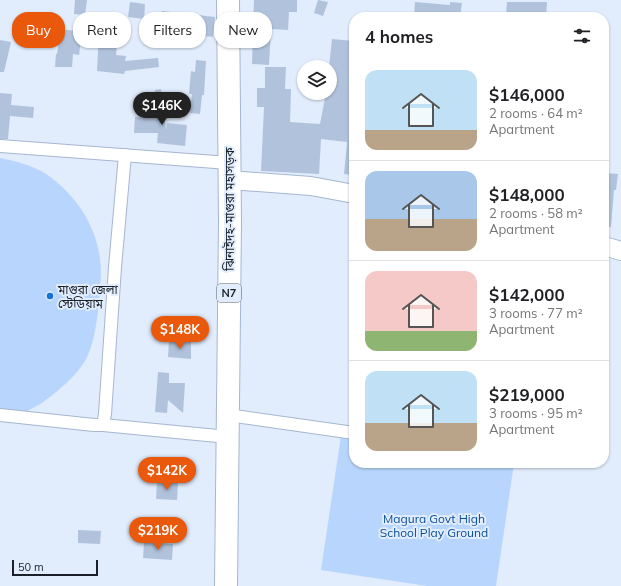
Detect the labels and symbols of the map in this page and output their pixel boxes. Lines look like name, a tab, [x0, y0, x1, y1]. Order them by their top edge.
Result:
pin: $146K	[134, 92, 190, 126]
street label: ঝিনাইদহ-মাগুরা মহাসড়ক	[222, 147, 237, 272]
place label: মাগুরা জেলা স্টেডিয়াম	[57, 282, 119, 311]
road number: N7	[217, 284, 241, 302]
marker: মাগুরা জেলা স্টেডিয়াম	[45, 291, 55, 301]
pin: $148K	[152, 316, 208, 350]
pin: $142K	[139, 457, 195, 491]
park label: Magura Govt High School Play Ground	[380, 511, 488, 540]
pin: $219K	[130, 517, 186, 551]
scale bar	[12, 558, 98, 577]

